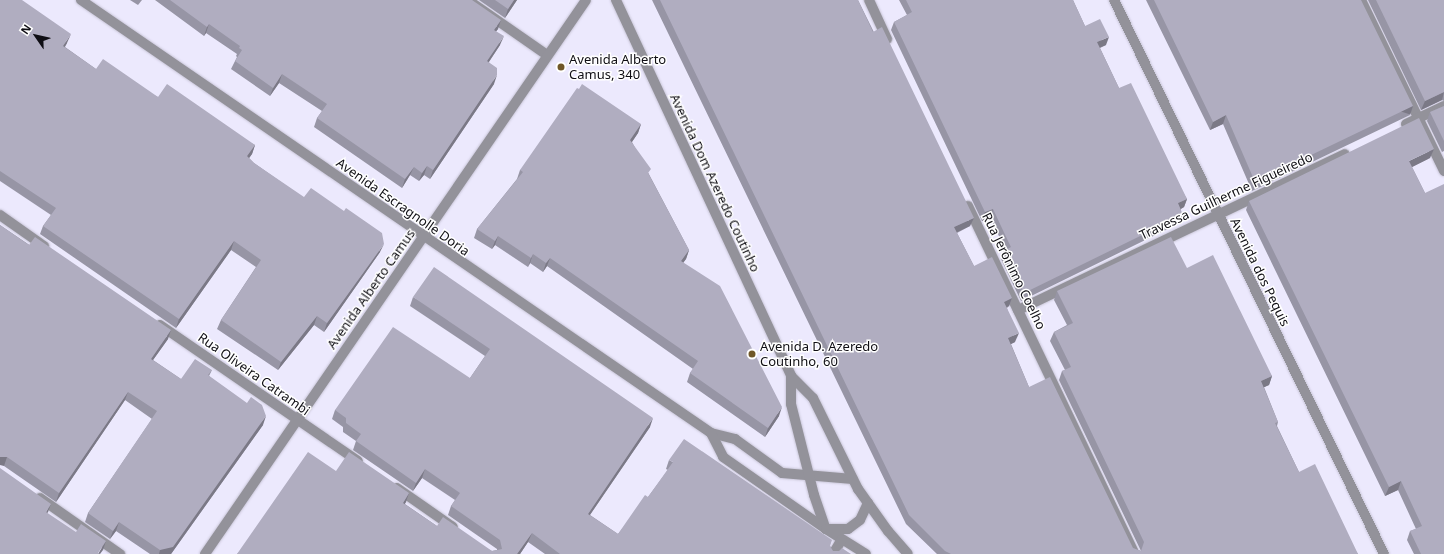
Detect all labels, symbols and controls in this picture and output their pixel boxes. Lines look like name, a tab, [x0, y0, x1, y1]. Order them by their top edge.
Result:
north arrow	[16, 16, 56, 56]
text: N	[17, 21, 34, 37]
place label: Avenida Alberto Camus, 340	[569, 52, 666, 83]
marker: Avenida Alberto Camus, 340	[556, 62, 566, 72]
street label: Avenida Dom Azeredo Coutinho	[667, 91, 763, 275]
street label: Travessa Guilherme Figueiredo	[1137, 149, 1315, 243]
street label: Avenida Escragnolle Doria	[333, 155, 473, 259]
street label: Rua Jerônimo Coelho	[979, 210, 1049, 332]
street label: Avenida dos Pequis	[1227, 215, 1293, 329]
street label: Avenida Alberto Camus	[324, 226, 418, 352]
street label: Rua Oliveira Catrambi	[195, 330, 313, 418]
place label: Avenida D. Azeredo Coutinho, 60	[760, 339, 878, 370]
marker: Avenida D. Azeredo Coutinho, 60	[747, 349, 757, 359]

